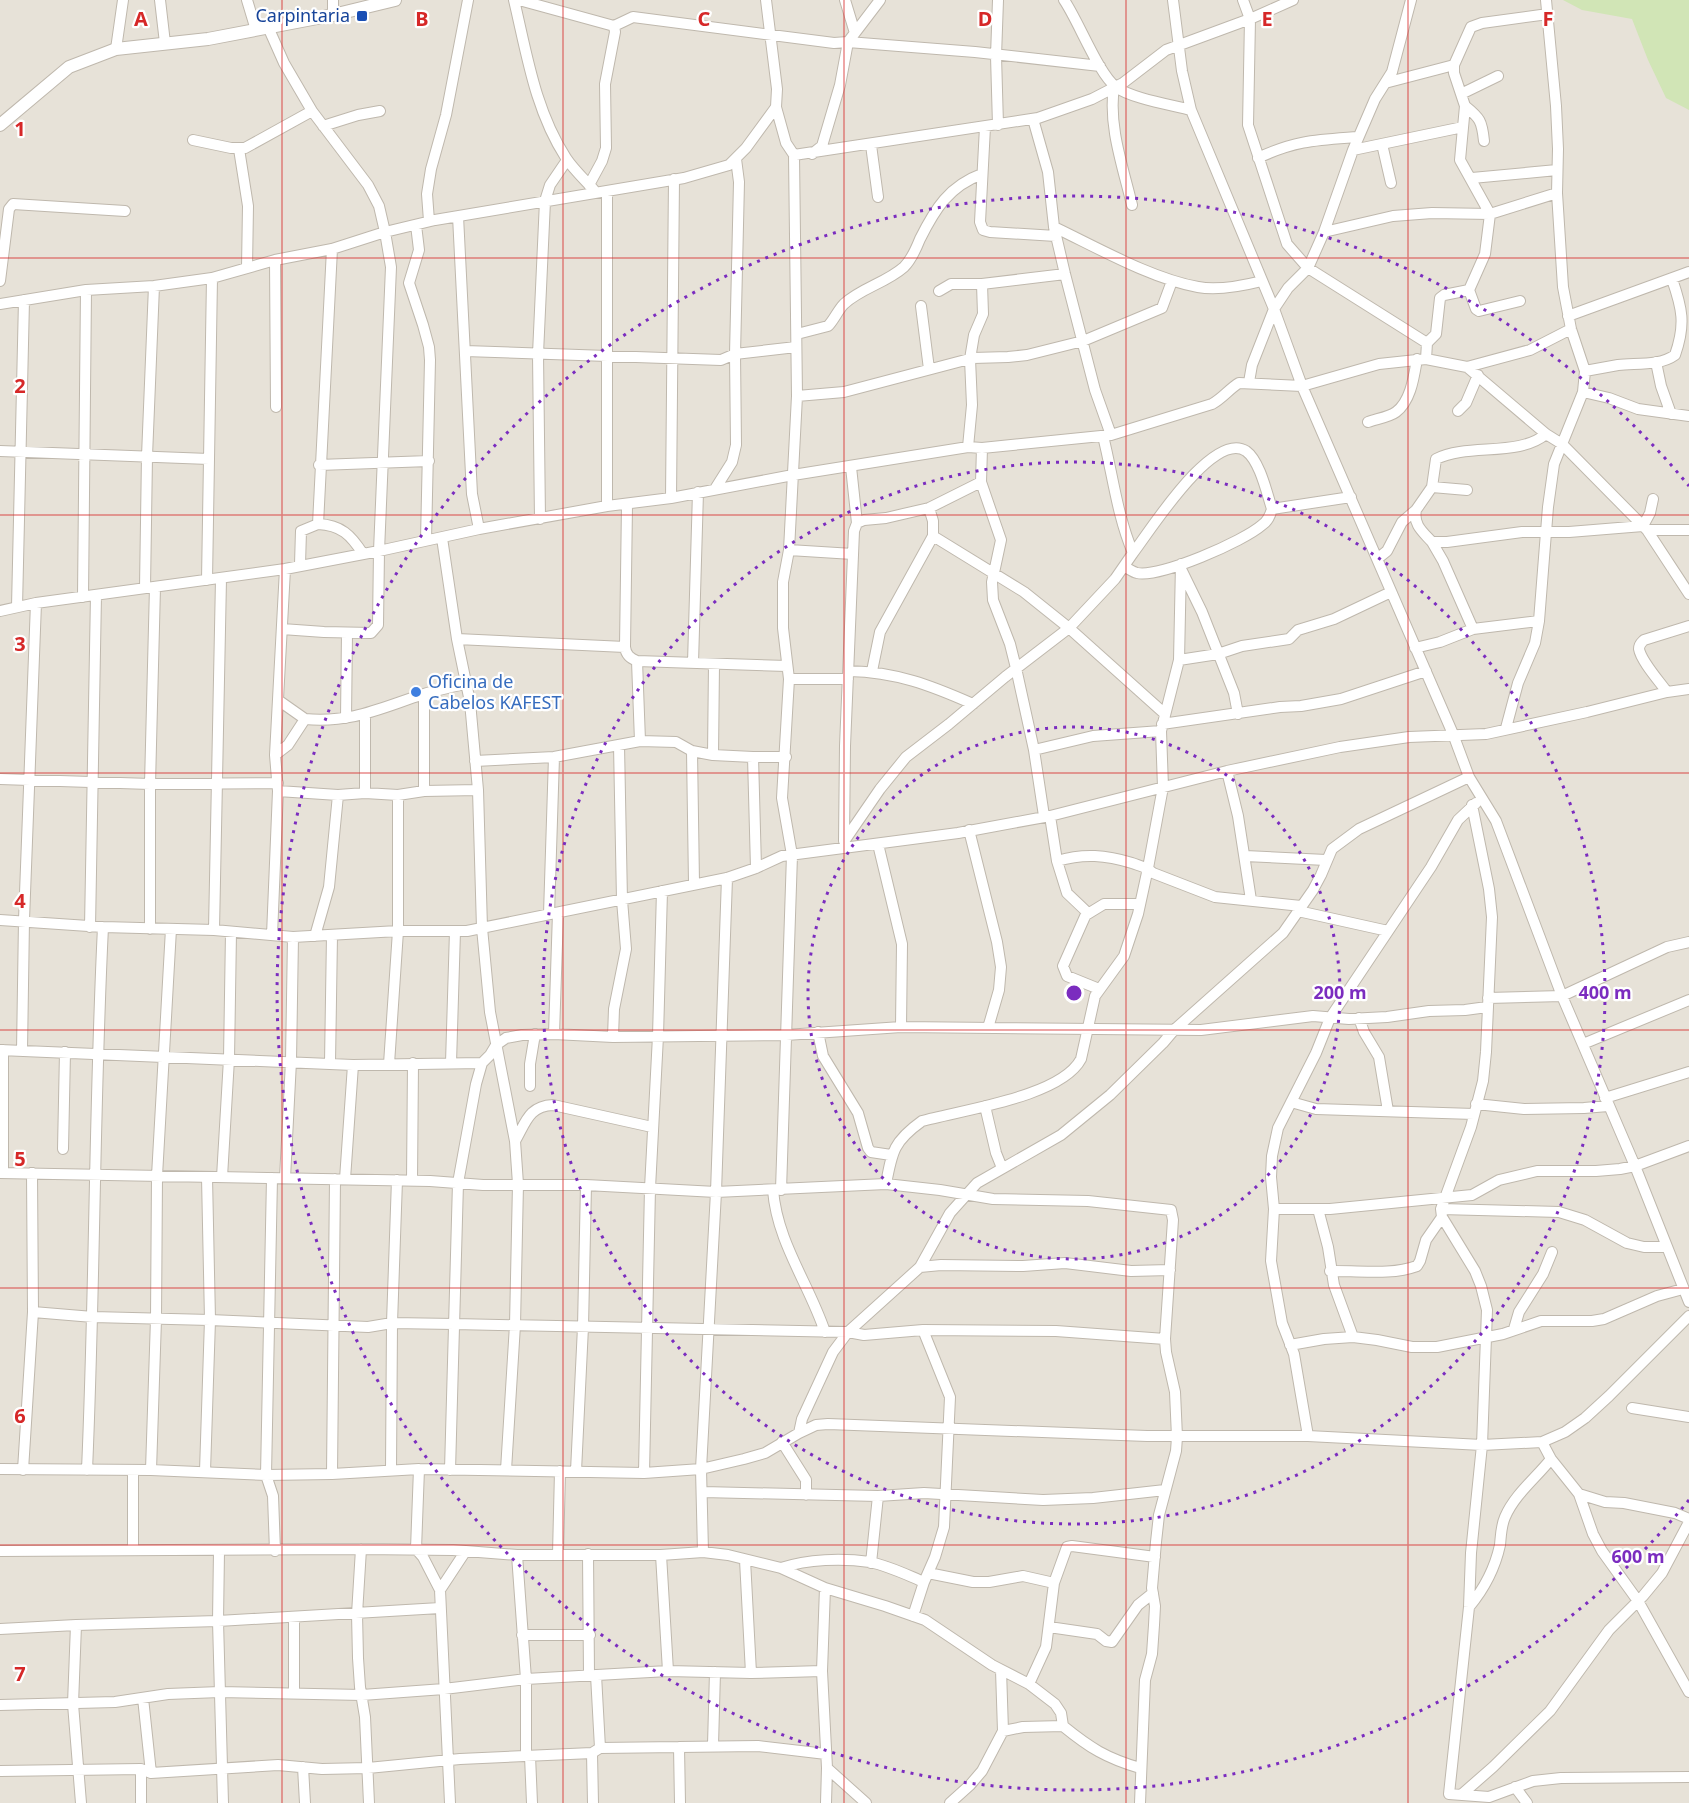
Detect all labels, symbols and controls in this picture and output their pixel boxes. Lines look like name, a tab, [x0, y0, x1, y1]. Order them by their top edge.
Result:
place label: Carpintaria	[255, 3, 350, 27]
text: A	[134, 5, 148, 32]
text: B	[415, 5, 429, 32]
text: C	[698, 5, 711, 32]
text: D	[978, 5, 992, 32]
text: E	[1261, 5, 1273, 32]
text: F	[1543, 5, 1553, 32]
marker: Carpintaria	[355, 9, 369, 23]
text: 1	[14, 115, 26, 142]
text: 2	[14, 372, 26, 399]
text: 3	[14, 630, 26, 657]
place label: Oficina de Cabelos KAFEST	[428, 669, 561, 714]
marker: Oficina de Cabelos KAFEST	[409, 685, 423, 699]
text: 4	[14, 887, 26, 914]
text: 200 m	[1313, 980, 1367, 1004]
text: 400 m	[1578, 980, 1632, 1004]
centre of rings	[1064, 983, 1084, 1003]
text: 5	[14, 1145, 26, 1172]
text: 6	[14, 1402, 26, 1429]
text: 600 m	[1611, 1544, 1665, 1568]
text: 7	[14, 1660, 26, 1687]

